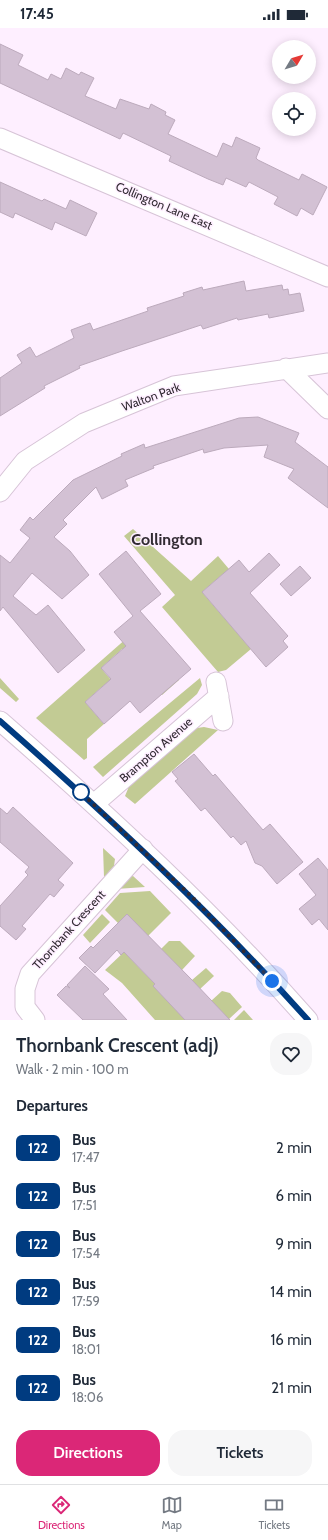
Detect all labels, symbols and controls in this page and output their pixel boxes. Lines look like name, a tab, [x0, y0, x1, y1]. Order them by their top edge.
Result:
text: 17:45	[20, 5, 54, 23]
north arrow	[272, 40, 316, 84]
map controls	[272, 40, 316, 136]
button: locate	[272, 92, 316, 136]
street label: Collington Lane East	[114, 178, 215, 233]
street label: Walton Park	[120, 379, 183, 414]
district label: Collington	[131, 530, 203, 549]
street label: Brampton Avenue	[116, 714, 195, 785]
unlabelled marker	[72, 783, 90, 801]
street label: Thornbank Crescent	[29, 887, 108, 972]
your location	[262, 971, 282, 991]
button: heart	[270, 1033, 312, 1075]
text: Thornbank Crescent (adj)	[16, 1034, 219, 1057]
text: Walk · 2 min · 100 m	[16, 1061, 129, 1077]
text: Departures	[16, 1097, 88, 1115]
text: Bus	[72, 1131, 96, 1149]
text: 122	[28, 1139, 48, 1157]
text: 2 min	[276, 1139, 312, 1157]
text: 17:47	[72, 1149, 100, 1165]
text: Bus	[72, 1179, 96, 1197]
text: 122	[28, 1187, 48, 1205]
text: 6 min	[275, 1187, 312, 1205]
text: 17:51	[72, 1197, 97, 1213]
text: Bus	[72, 1227, 96, 1245]
text: 122	[28, 1235, 48, 1253]
text: 9 min	[275, 1235, 312, 1253]
text: 17:54	[72, 1245, 100, 1261]
text: Bus	[72, 1275, 96, 1293]
text: 122	[28, 1283, 48, 1301]
text: 14 min	[270, 1283, 312, 1301]
text: 17:59	[72, 1293, 100, 1309]
text: Bus	[72, 1323, 96, 1341]
text: 122	[28, 1331, 48, 1349]
text: 16 min	[270, 1331, 312, 1349]
text: 18:01	[72, 1341, 100, 1357]
text: Bus	[72, 1371, 96, 1389]
text: 122	[28, 1379, 48, 1397]
text: 21 min	[271, 1379, 312, 1397]
text: 18:06	[72, 1389, 103, 1405]
button: Directions	[16, 1430, 160, 1476]
button: Tickets	[168, 1430, 312, 1476]
tab: Directions	[38, 1494, 85, 1532]
tab: Map	[161, 1494, 183, 1532]
tab: Tickets	[258, 1494, 290, 1532]

